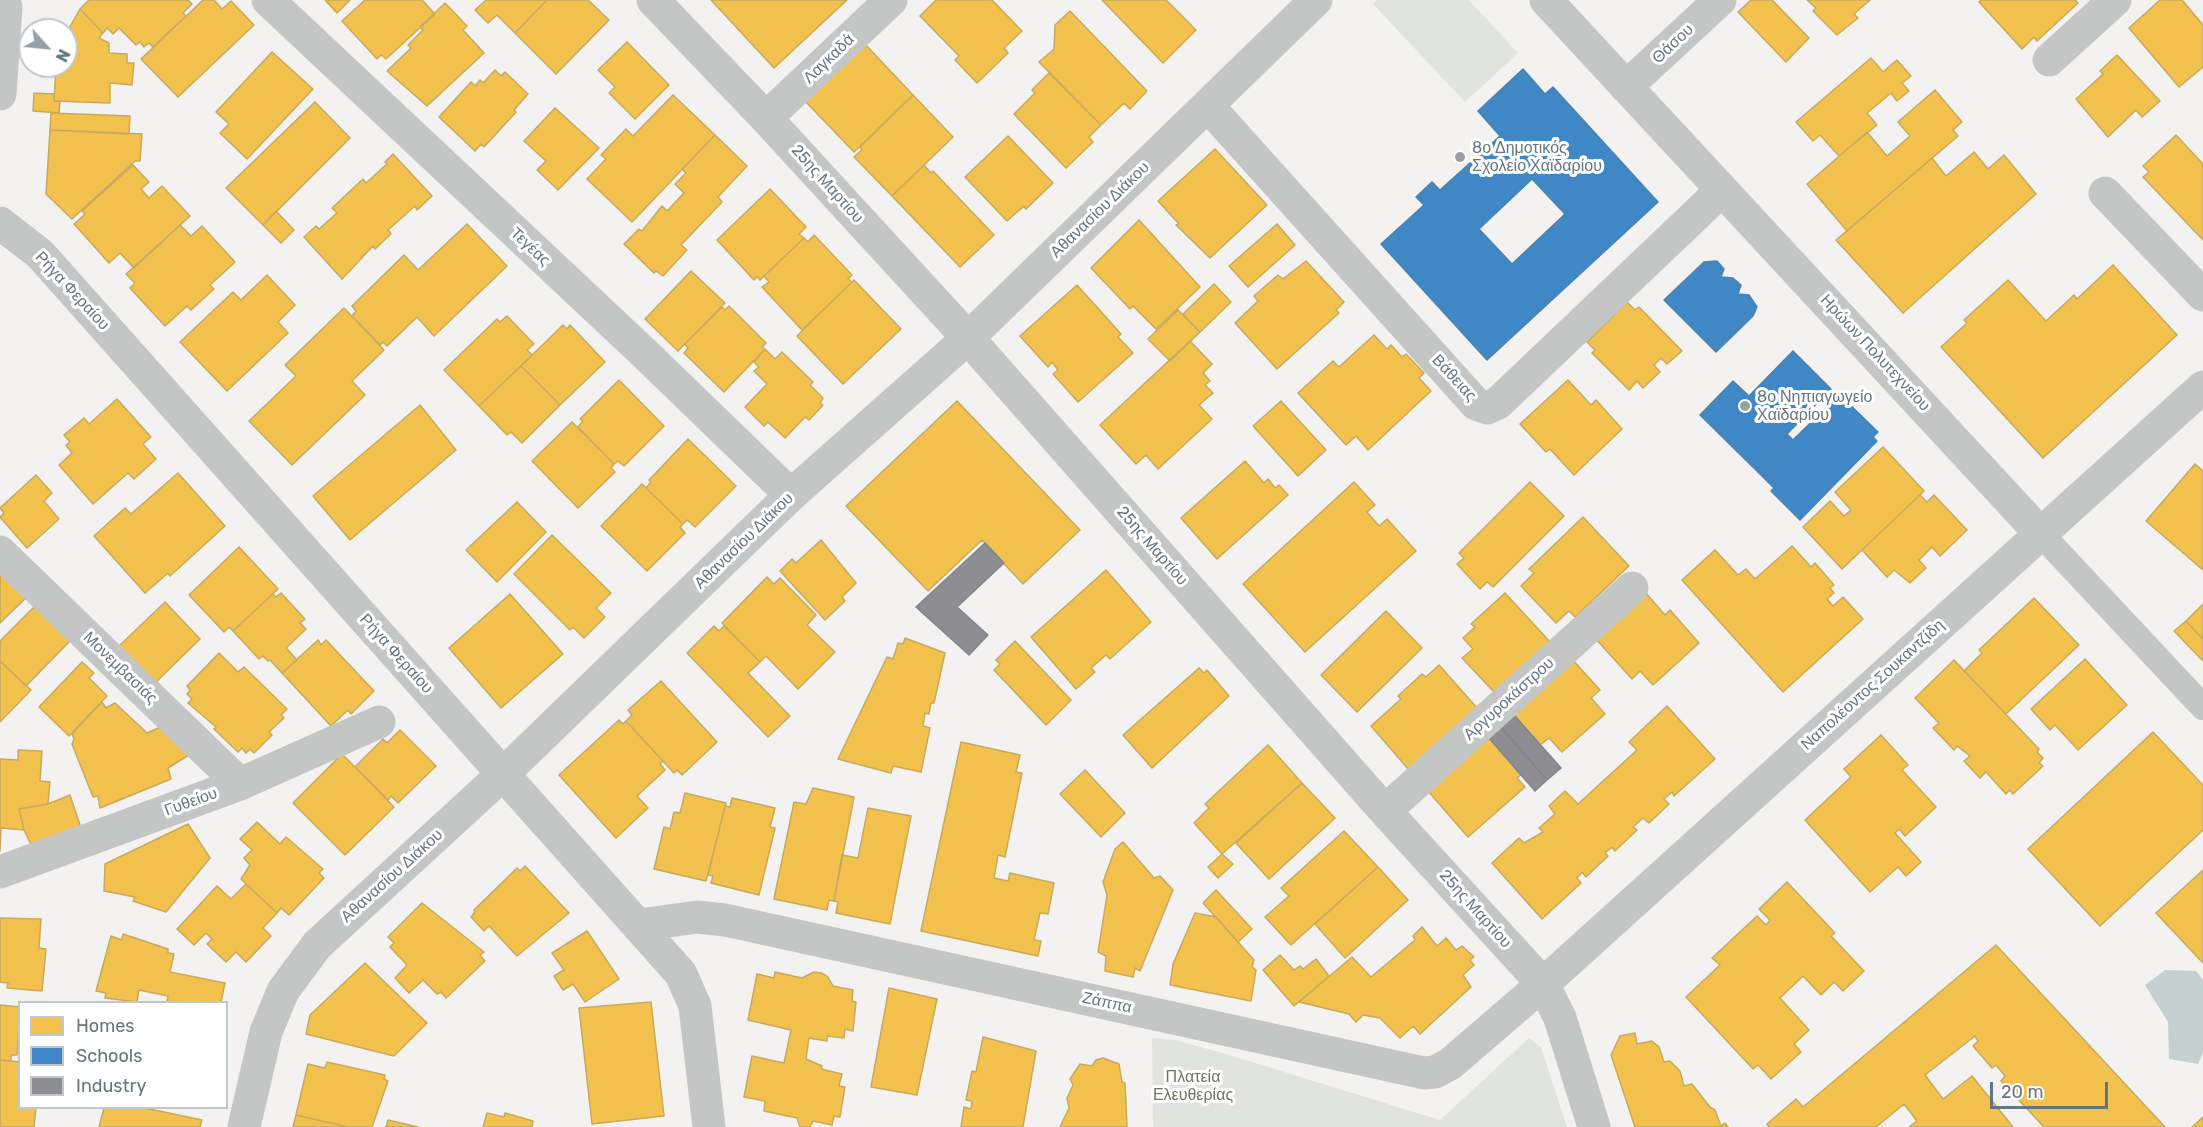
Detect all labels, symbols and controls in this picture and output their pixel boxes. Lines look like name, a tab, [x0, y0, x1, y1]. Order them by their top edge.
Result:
north arrow	[18, 18, 78, 78]
street label: Θάσου	[1648, 20, 1698, 68]
street label: Λαγκαδά	[800, 30, 858, 88]
text: N	[52, 46, 74, 65]
place label: 8ο Δημοτικός Σχολείο Χαϊδαρίου	[1472, 138, 1602, 176]
street label: 25ης Μαρτίου	[787, 141, 867, 227]
marker: 8ο Δημοτικός Σχολείο Χαϊδαρίου	[1453, 150, 1467, 164]
street label: Αθανασίου Διάκου	[1047, 158, 1153, 262]
street label: Τεγέας	[506, 224, 554, 270]
street label: Ρήγα Φεραίου	[31, 248, 113, 334]
street label: Ηρώων Πολυτεχνείου	[1816, 291, 1934, 415]
street label: Βάθειας	[1428, 351, 1480, 405]
place label: 8ο Νηπιαγωγείο Χαϊδαρίου	[1757, 387, 1872, 425]
marker: 8ο Νηπιαγωγείο Χαϊδαρίου	[1738, 399, 1752, 413]
street label: Αθανασίου Διάκου	[691, 489, 797, 593]
street label: 25ης Μαρτίου	[1112, 503, 1192, 589]
street label: Ρήγα Φεραίου	[355, 610, 437, 698]
street label: Ναπολέοντος Σουκαντζίδη	[1797, 616, 1949, 754]
street label: Μονεμβασιάς	[79, 628, 161, 708]
street label: Αργυροκάστρου	[1460, 654, 1558, 744]
street label: Γυθείου	[162, 784, 220, 820]
street label: Αθανασίου Διάκου	[337, 825, 447, 927]
street label: 25ης Μαρτίου	[1435, 866, 1515, 952]
street label: Ζάππα	[1080, 988, 1134, 1018]
legend	[18, 1001, 228, 1109]
text: Homes	[76, 1015, 134, 1037]
text: Schools	[76, 1045, 142, 1067]
park label: Πλατεία Ελευθερίας	[1153, 1067, 1233, 1105]
scale bar	[1993, 1070, 2112, 1108]
text: Industry	[76, 1075, 146, 1097]
text: 20 m	[2001, 1081, 2043, 1103]

